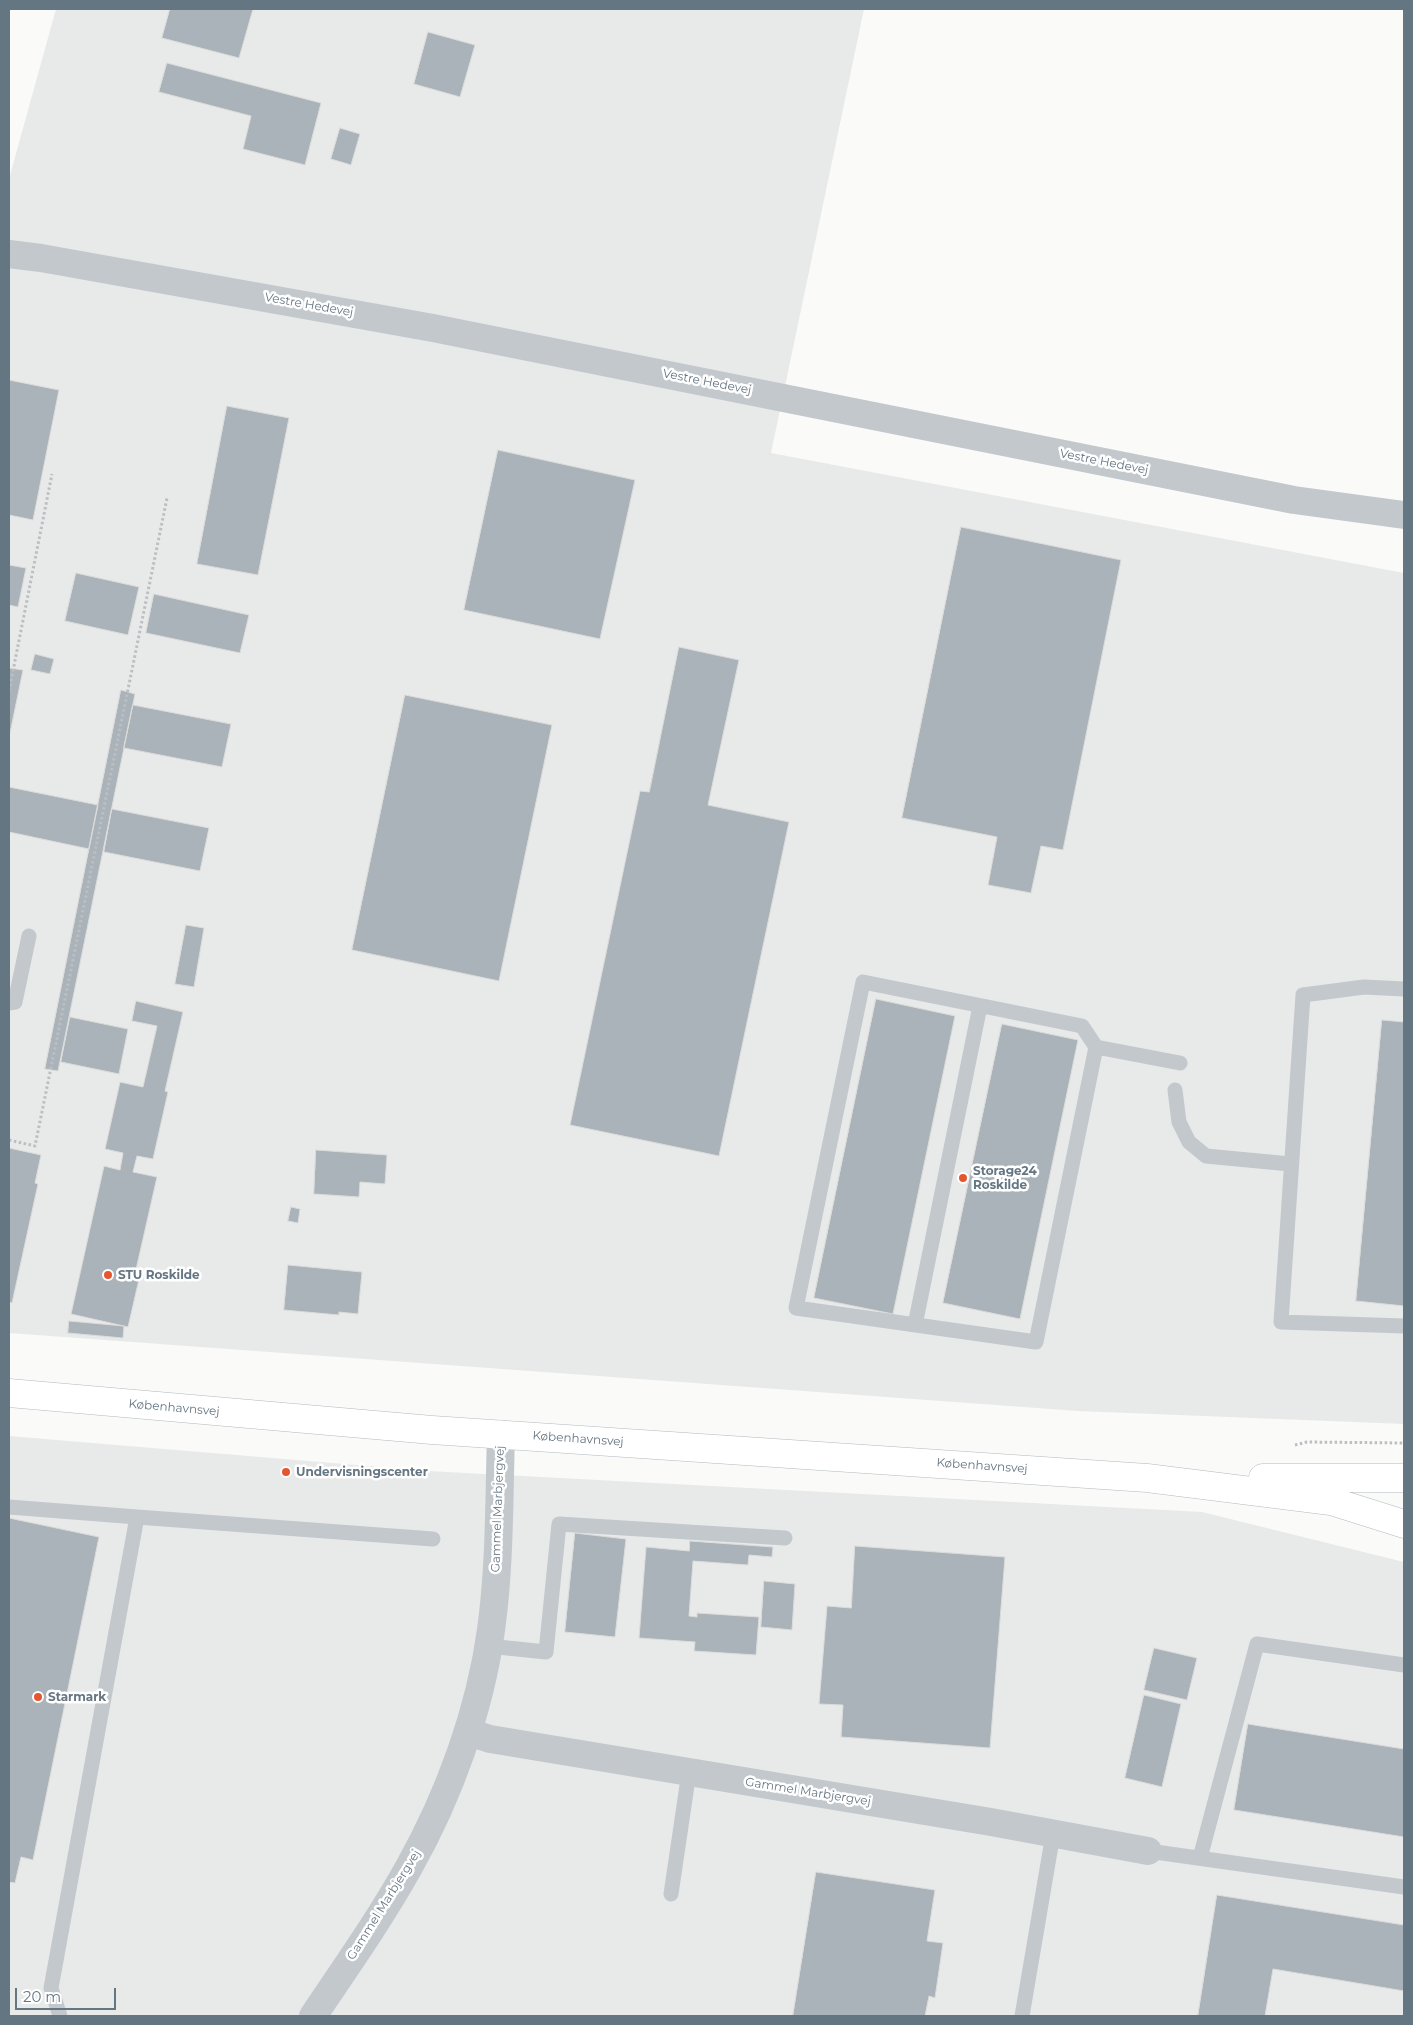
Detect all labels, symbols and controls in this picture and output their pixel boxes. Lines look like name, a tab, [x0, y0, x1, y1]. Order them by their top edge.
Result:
street label: Vestre Hedevej	[264, 290, 354, 320]
street label: Vestre Hedevej	[662, 366, 752, 398]
street label: Vestre Hedevej	[1059, 446, 1149, 478]
place label: Storage24 Roskilde	[973, 1164, 1037, 1192]
marker: Storage24 Roskilde	[957, 1172, 969, 1184]
place label: STU Roskilde	[118, 1268, 200, 1282]
marker: STU Roskilde	[102, 1269, 114, 1281]
street label: Københavnsvej	[128, 1397, 220, 1419]
street label: Københavnsvej	[532, 1429, 624, 1449]
street label: Gammel Marbjergvej	[489, 1445, 507, 1573]
street label: Københavnsvej	[936, 1456, 1028, 1476]
place label: Undervisningscenter	[296, 1465, 428, 1479]
marker: Undervisningscenter	[280, 1466, 292, 1478]
place label: Starmark	[48, 1690, 106, 1704]
marker: Starmark	[32, 1691, 44, 1703]
street label: Gammel Marbjergvej	[744, 1775, 872, 1809]
street label: Gammel Marbjergvej	[344, 1847, 424, 1963]
scale bar	[18, 1978, 119, 2010]
text: 20 m	[23, 1987, 61, 2006]

